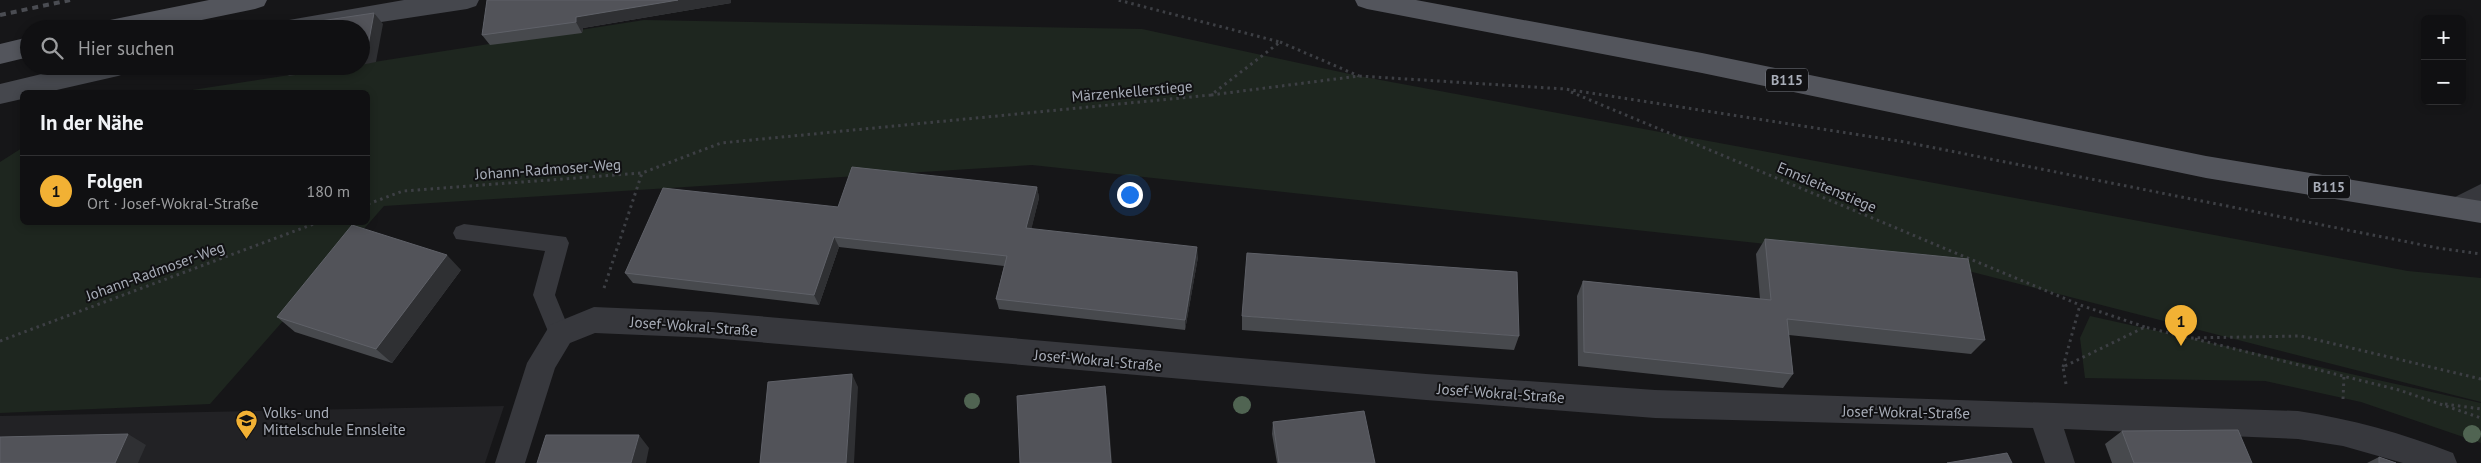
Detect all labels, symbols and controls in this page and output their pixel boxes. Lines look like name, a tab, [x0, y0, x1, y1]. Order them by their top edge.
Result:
map controls	[2421, 15, 2466, 105]
button: +	[2421, 15, 2466, 60]
search box	[20, 20, 370, 75]
icon: search	[38, 34, 66, 62]
text: Hier suchen	[78, 36, 174, 60]
button: −	[2421, 60, 2466, 105]
road number: B115	[1766, 68, 1808, 92]
street label: Märzenkellerstiege	[1071, 76, 1193, 106]
text: In der Nähe	[40, 109, 144, 136]
street label: Johann-Radmoser-Weg	[473, 154, 622, 184]
street label: Ennsleitenstiege	[1774, 158, 1880, 216]
text: Folgen	[87, 169, 143, 193]
road number: B115	[2308, 176, 2350, 198]
text: 1	[51, 181, 61, 201]
text: 180 m	[307, 181, 350, 201]
your location	[1117, 182, 1143, 208]
text: Ort · Josef-Wokral-Straße	[87, 193, 259, 213]
street label: Johann-Radmoser-Weg	[82, 237, 227, 305]
pin: 1	[2165, 305, 2197, 346]
street label: Josef-Wokral-Straße	[629, 312, 758, 340]
street label: Josef-Wokral-Straße	[1032, 345, 1163, 375]
street label: Josef-Wokral-Straße	[1436, 379, 1565, 407]
street label: Josef-Wokral-Straße	[1841, 401, 1970, 423]
place label: Volks- und Mittelschule Ennsleite	[262, 403, 406, 439]
school or university icon: Volks- und Mittelschule Ennsleite	[235, 409, 259, 440]

